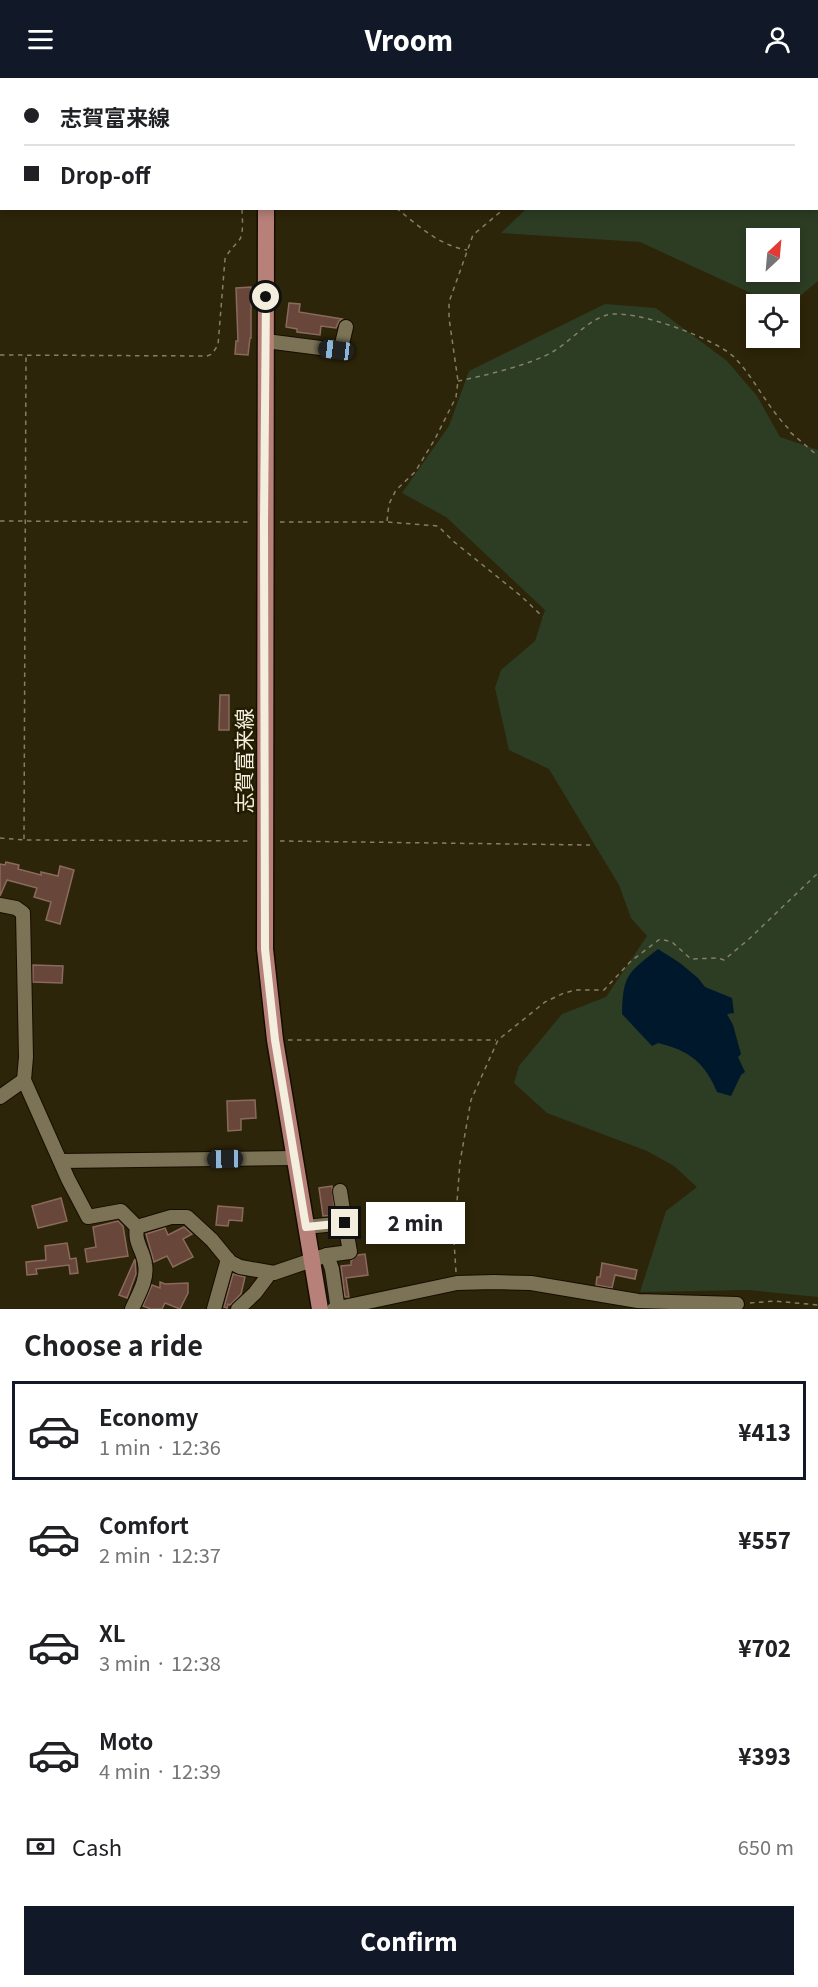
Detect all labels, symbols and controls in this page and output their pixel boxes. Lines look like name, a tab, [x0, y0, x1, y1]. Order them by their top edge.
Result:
text: Vroom	[365, 20, 453, 59]
icon: menu	[24, 23, 57, 56]
icon: person	[761, 23, 794, 56]
text: 志賀富来線	[60, 100, 170, 132]
text: Drop-off	[60, 158, 150, 190]
north arrow	[746, 228, 800, 282]
map controls	[746, 228, 800, 348]
route start	[252, 283, 279, 310]
button: locate	[746, 294, 800, 348]
car	[317, 339, 355, 361]
street label: 志賀富来線	[228, 709, 258, 814]
car	[207, 1150, 243, 1168]
callout: 2 min	[366, 1202, 465, 1244]
text: 2 min	[388, 1208, 443, 1237]
route end	[331, 1209, 358, 1236]
text: Choose a ride	[24, 1325, 203, 1364]
text: Economy	[99, 1400, 198, 1432]
icon: car	[27, 1404, 81, 1458]
text: ¥413	[738, 1415, 791, 1447]
text: 1 min · 12:36	[99, 1432, 221, 1461]
text: Comfort	[99, 1508, 189, 1540]
icon: car	[27, 1512, 81, 1566]
text: ¥557	[738, 1523, 791, 1555]
text: 2 min · 12:37	[99, 1540, 221, 1569]
text: XL	[99, 1616, 126, 1648]
icon: car	[27, 1620, 81, 1674]
text: ¥702	[738, 1631, 791, 1663]
text: 3 min · 12:38	[99, 1648, 221, 1677]
text: Moto	[99, 1724, 153, 1756]
icon: car	[27, 1728, 81, 1782]
text: ¥393	[738, 1739, 791, 1771]
text: 4 min · 12:39	[99, 1756, 221, 1785]
icon: cash	[24, 1830, 57, 1863]
text: Cash	[72, 1830, 122, 1862]
text: 650 m	[738, 1832, 794, 1861]
button: Confirm	[24, 1906, 794, 1975]

